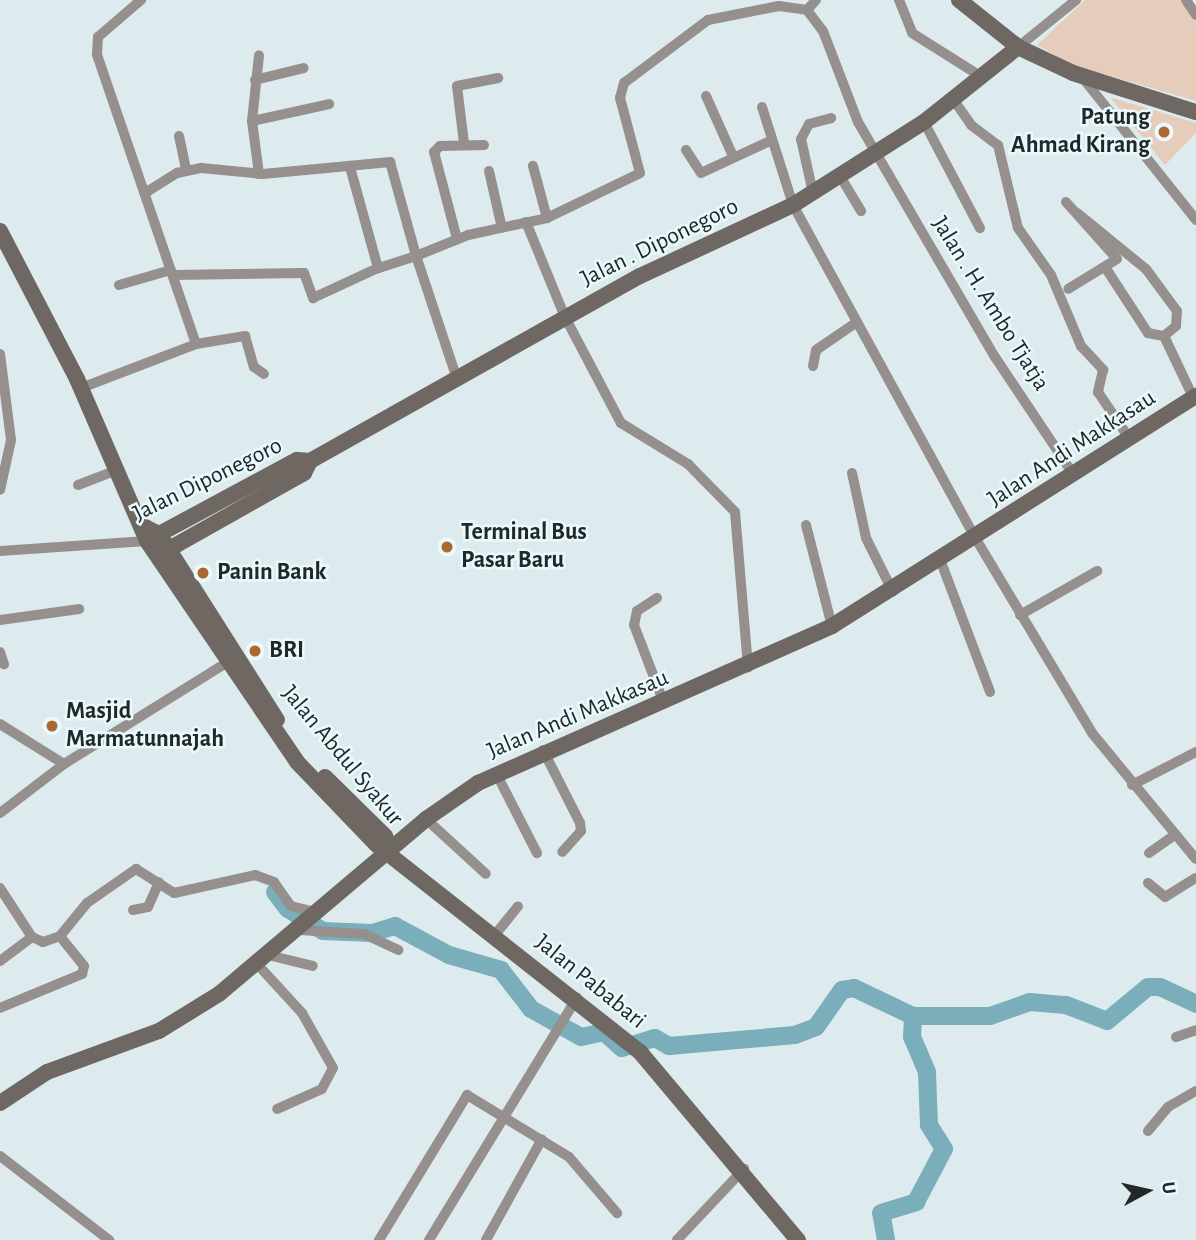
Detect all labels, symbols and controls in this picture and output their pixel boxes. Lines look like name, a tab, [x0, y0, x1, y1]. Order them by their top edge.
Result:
place label: Patung Ahmad Kirang	[1011, 104, 1150, 160]
marker: Patung Ahmad Kirang	[1156, 124, 1172, 140]
street label: Jalan . Diponegoro	[577, 192, 743, 294]
street label: Jalan . H. Ambo Tjatja	[925, 212, 1055, 396]
street label: Jalan Andi Makkasau	[983, 384, 1161, 514]
street label: Jalan Diponegoro	[129, 432, 287, 528]
place label: Terminal Bus Pasar Baru	[461, 519, 587, 575]
marker: Terminal Bus Pasar Baru	[439, 539, 455, 555]
place label: Panin Bank	[217, 559, 326, 587]
marker: Panin Bank	[195, 565, 211, 581]
place label: BRI	[269, 637, 304, 665]
marker: BRI	[247, 643, 263, 659]
street label: Jalan Andi Makkasau	[483, 664, 673, 766]
street label: Jalan Abdul Syakur	[275, 680, 409, 832]
place label: Masjid Marmatunnajah	[66, 698, 224, 754]
marker: Masjid Marmatunnajah	[44, 718, 60, 734]
street label: Jalan Pababari	[529, 929, 651, 1035]
north arrow	[1112, 1156, 1182, 1226]
text: U	[1158, 1181, 1179, 1195]

